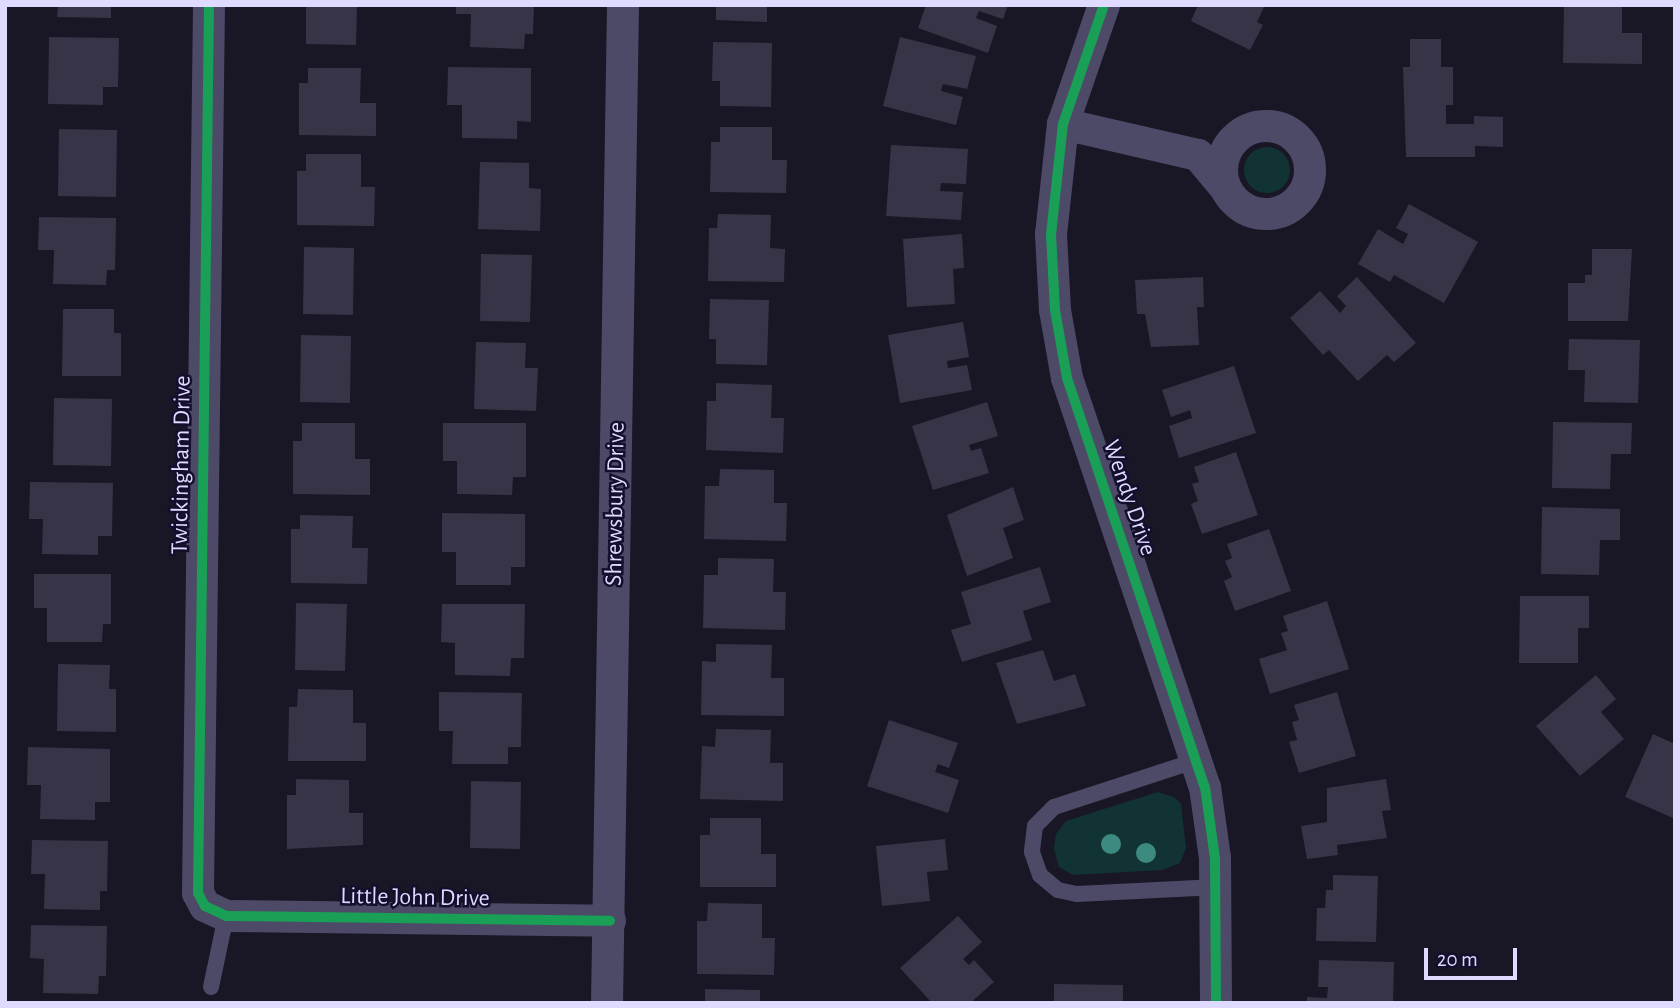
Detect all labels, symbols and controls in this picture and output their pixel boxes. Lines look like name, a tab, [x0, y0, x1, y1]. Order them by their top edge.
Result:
street label: Twickingham Drive	[166, 375, 198, 555]
street label: Shrewsbury Drive	[600, 422, 632, 586]
street label: Wendy Drive	[1096, 436, 1162, 560]
street label: Little John Drive	[340, 882, 490, 914]
scale bar	[1428, 934, 1521, 978]
text: 20 m	[1437, 949, 1478, 970]

